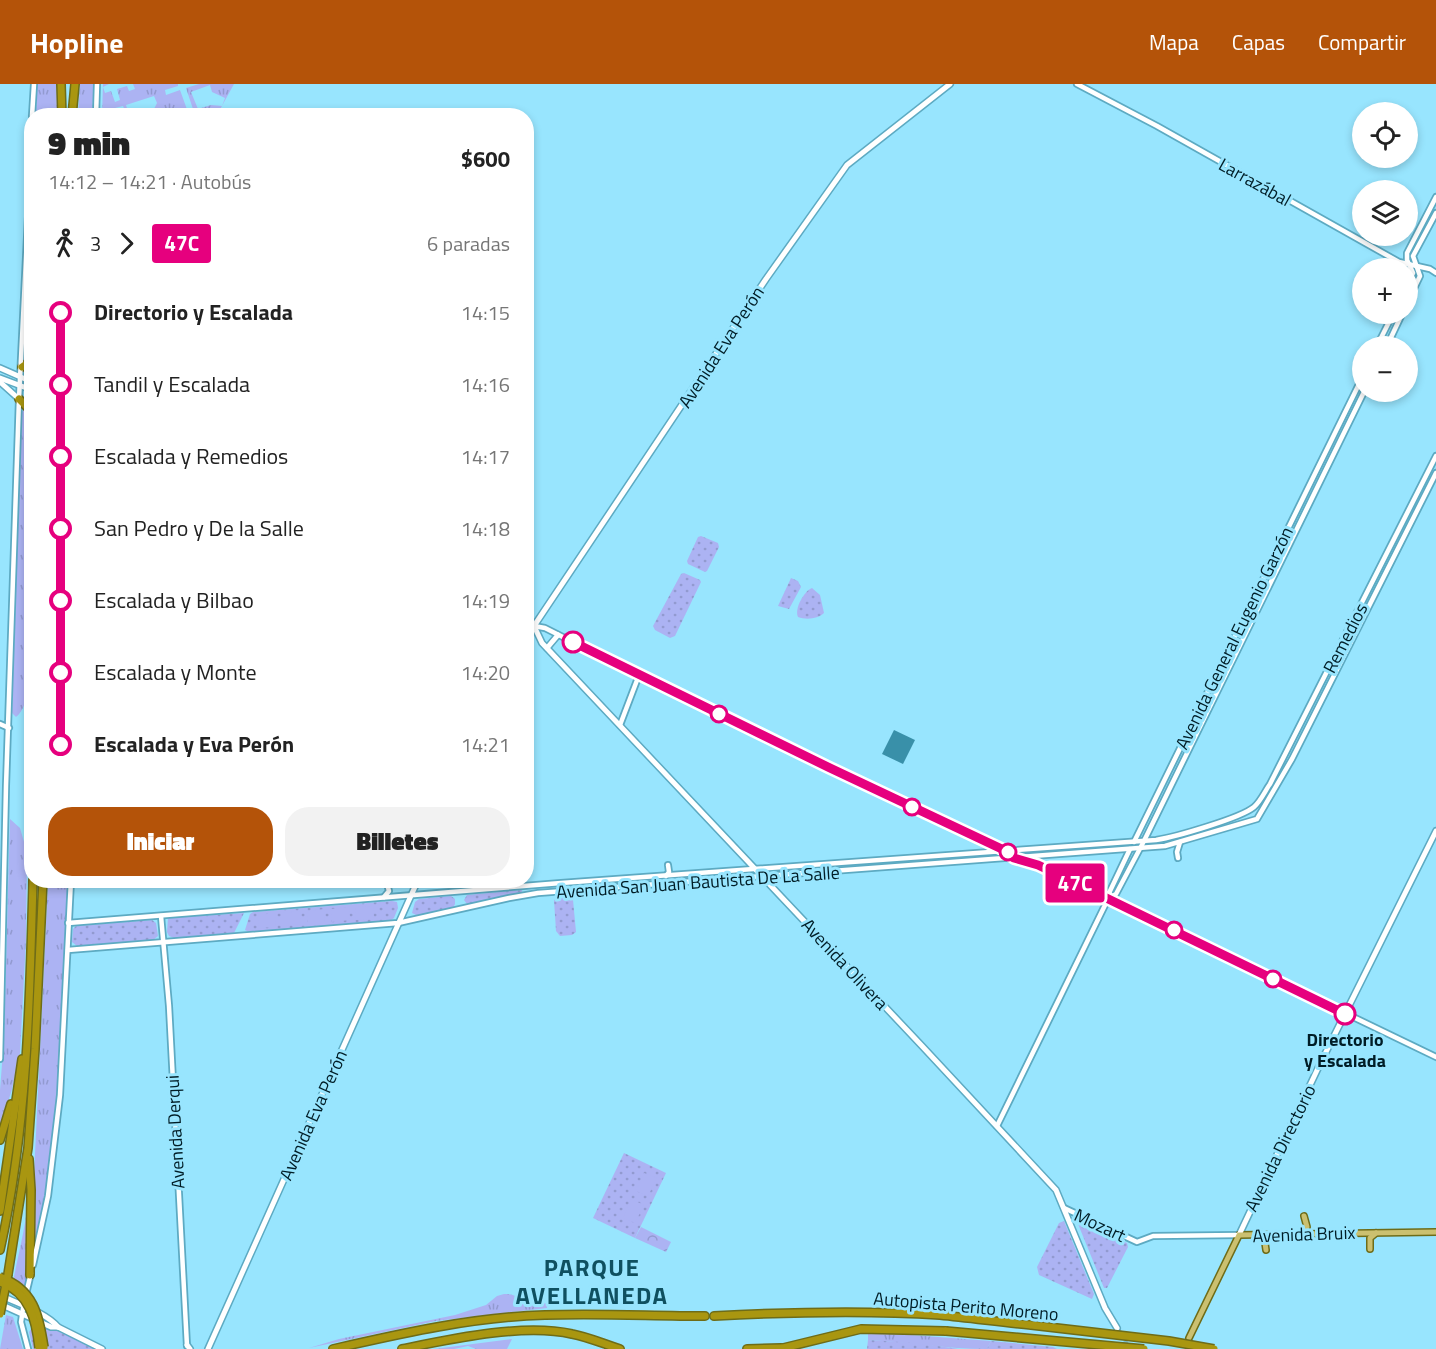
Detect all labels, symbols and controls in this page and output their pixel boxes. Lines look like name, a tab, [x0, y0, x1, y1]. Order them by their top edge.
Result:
text: Hopline	[30, 21, 123, 64]
text: Mapa	[1149, 26, 1199, 58]
text: Capas	[1232, 26, 1285, 58]
text: Compartir	[1318, 26, 1406, 58]
map controls	[1352, 102, 1418, 402]
button: locate	[1352, 102, 1418, 168]
text: 9 min	[48, 118, 130, 168]
text: $600	[461, 142, 510, 176]
street label: Larrazábal	[1214, 151, 1296, 213]
text: 14:12 – 14:21 · Autobús	[48, 166, 251, 197]
button: layers	[1352, 180, 1418, 246]
icon: walk	[48, 227, 81, 260]
icon: forward	[110, 227, 143, 260]
text: 47C	[164, 227, 199, 259]
text: 3	[90, 228, 101, 259]
text: 6 paradas	[427, 228, 510, 259]
button: +	[1352, 258, 1418, 324]
street label: Avenida Eva Perón	[671, 281, 771, 413]
text: Directorio y Escalada	[94, 295, 293, 329]
text: 14:15	[461, 297, 510, 328]
button: −	[1352, 336, 1418, 402]
text: Tandil y Escalada	[94, 367, 250, 401]
text: 14:16	[461, 369, 510, 400]
text: Escalada y Remedios	[94, 439, 288, 473]
text: 14:17	[461, 441, 510, 472]
text: San Pedro y De la Salle	[94, 511, 304, 545]
text: 14:18	[461, 513, 510, 544]
street label: Avenida General Eugenio Garzón	[1168, 522, 1300, 754]
text: Escalada y Bilbao	[94, 583, 254, 617]
text: 14:19	[461, 585, 510, 616]
street label: Remedios	[1316, 598, 1374, 678]
unlabelled marker	[562, 631, 584, 653]
text: Escalada y Monte	[94, 655, 257, 689]
text: 14:20	[461, 657, 510, 688]
unlabelled marker	[710, 705, 728, 723]
text: Escalada y Eva Perón	[94, 727, 294, 761]
text: 14:21	[461, 729, 510, 760]
unlabelled marker	[903, 798, 921, 816]
button: Iniciar	[48, 807, 273, 876]
button: Billetes	[285, 807, 510, 876]
unlabelled marker	[999, 843, 1017, 861]
street label: Avenida San Juan Bautista De La Salle	[555, 859, 841, 905]
line badge: 47C	[1040, 864, 1110, 902]
text: 47C	[1058, 867, 1092, 899]
street label: Avenida Olivera	[795, 912, 895, 1016]
unlabelled marker	[1165, 921, 1183, 939]
unlabelled marker	[1264, 970, 1282, 988]
marker: Directorio y Escalada	[1334, 1003, 1356, 1025]
place label: Directorio y Escalada	[1304, 1026, 1386, 1074]
street label: Avenida Eva Perón	[272, 1045, 354, 1185]
street label: Avenida Derqui	[159, 1074, 191, 1190]
street label: Avenida Directorio	[1238, 1080, 1322, 1216]
street label: Mozart	[1070, 1201, 1131, 1249]
street label: Avenida Bruix	[1252, 1219, 1356, 1249]
district label: PARQUE AVELLANEDA	[515, 1249, 669, 1313]
street label: Autopista Perito Moreno	[872, 1284, 1060, 1328]

